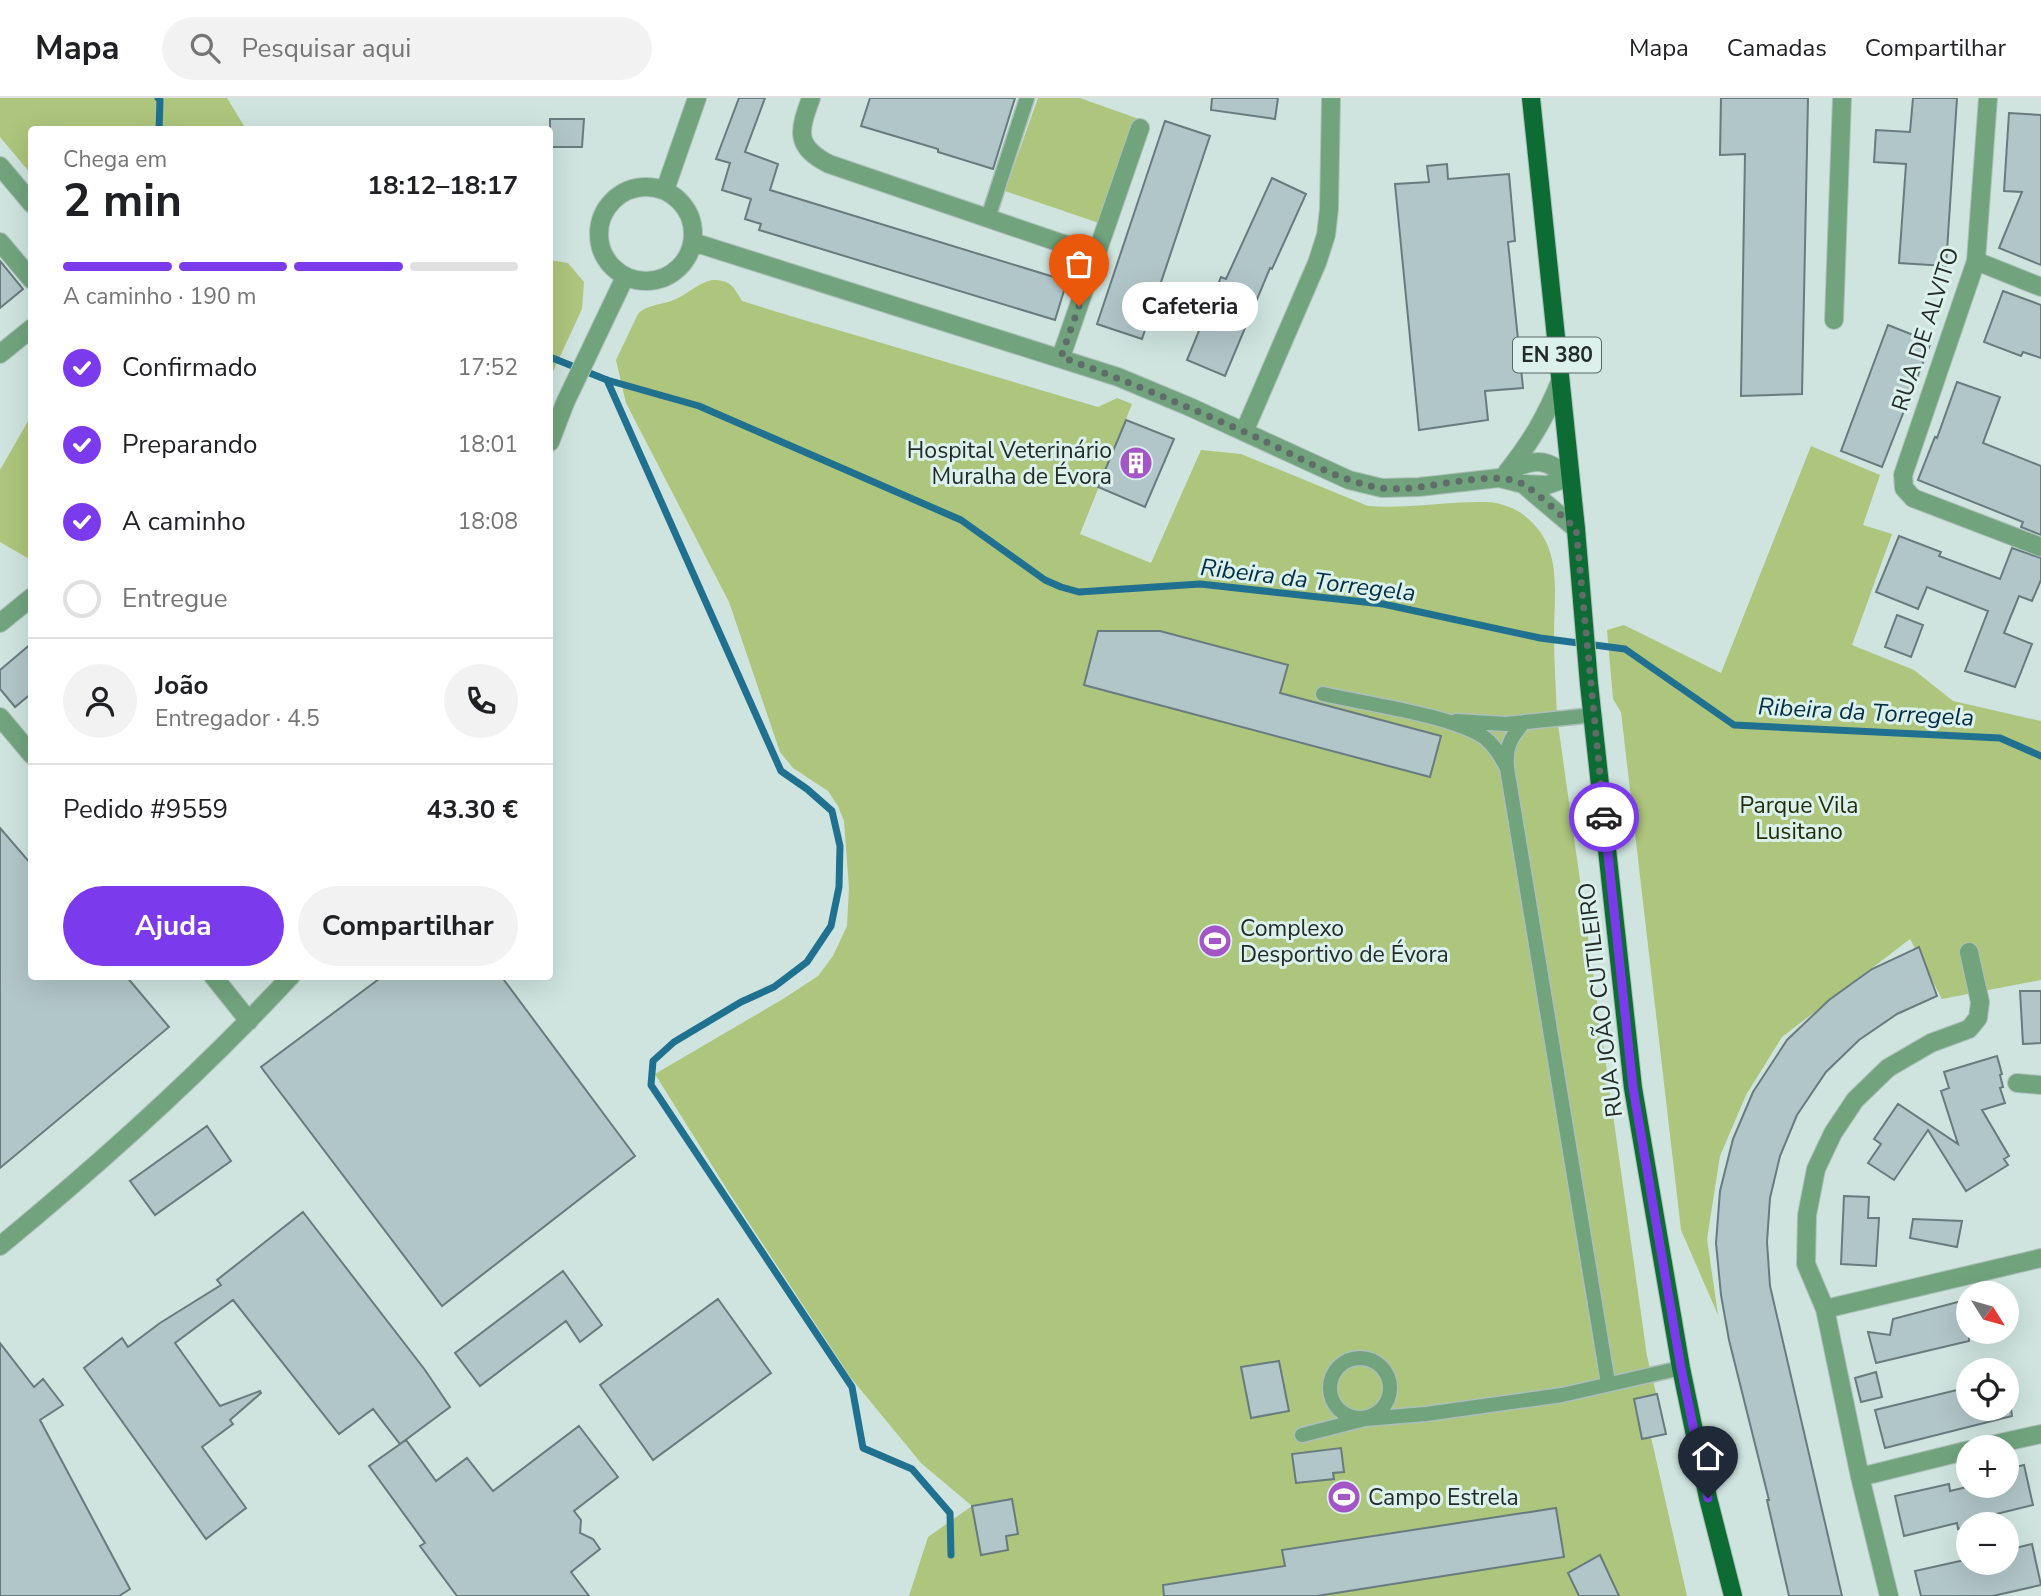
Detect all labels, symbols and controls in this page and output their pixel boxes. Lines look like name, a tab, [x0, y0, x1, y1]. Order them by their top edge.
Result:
search box	[162, 17, 652, 80]
text: Mapa	[35, 26, 120, 71]
icon: search	[186, 29, 224, 67]
text: Pesquisar aqui	[242, 31, 411, 66]
text: Mapa	[1629, 32, 1689, 64]
text: Camadas	[1727, 32, 1827, 64]
text: Compartilhar	[1865, 32, 2006, 64]
text: Chega em	[63, 144, 167, 175]
text: 18:12–18:17	[367, 168, 518, 203]
text: 2 min	[63, 169, 182, 232]
pin	[1049, 234, 1109, 306]
street label: RUA DE ALVITO	[1884, 243, 1967, 415]
icon: bag	[1060, 245, 1098, 283]
text: A caminho · 190 m	[63, 281, 256, 312]
callout: Cafeteria	[1121, 282, 1258, 330]
text: Cafeteria	[1142, 291, 1238, 322]
road number: EN 380	[1513, 338, 1601, 372]
icon: check	[63, 349, 101, 387]
text: Confirmado	[122, 350, 257, 385]
text: 17:52	[458, 352, 518, 383]
icon: check	[63, 426, 101, 464]
text: Preparando	[122, 427, 257, 462]
text: 18:01	[458, 429, 518, 460]
place label: Hospital Veterinário Muralha de Évora	[907, 435, 1112, 492]
building icon: Hospital Veterinário Muralha de Évora	[1117, 444, 1155, 482]
icon: check	[63, 503, 101, 541]
text: A caminho	[122, 504, 246, 539]
text: 18:08	[458, 506, 518, 537]
water label: Ribeira da Torregela	[1199, 551, 1417, 609]
text: Entregue	[122, 581, 228, 616]
button: person	[63, 664, 137, 738]
button: phone	[444, 664, 518, 738]
text: João	[155, 668, 208, 703]
water label: Ribeira da Torregela	[1757, 690, 1975, 734]
text: Entregador · 4.5	[155, 703, 320, 734]
courier	[1569, 782, 1639, 852]
park label: Parque Vila Lusitano	[1740, 790, 1858, 847]
text: Pedido #9559	[63, 792, 228, 827]
text: 43.30 €	[427, 792, 518, 827]
icon: car	[1585, 798, 1623, 836]
street label: RUA JOÃO CUTILEIRO	[1571, 881, 1630, 1119]
button: Ajuda	[63, 886, 284, 966]
button: Compartilhar	[298, 886, 518, 966]
place label: Complexo Desportivo de Évora	[1240, 913, 1449, 970]
sports icon: Complexo Desportivo de Évora	[1196, 922, 1234, 960]
north arrow	[1956, 1281, 2020, 1344]
map controls	[1956, 1281, 2019, 1575]
button: locate	[1956, 1358, 2019, 1421]
pin	[1678, 1426, 1738, 1498]
button: +	[1956, 1435, 2019, 1498]
icon: home	[1689, 1437, 1727, 1475]
sports icon: Campo Estrela	[1325, 1478, 1363, 1516]
place label: Campo Estrela	[1368, 1482, 1519, 1513]
button: −	[1956, 1512, 2019, 1575]

